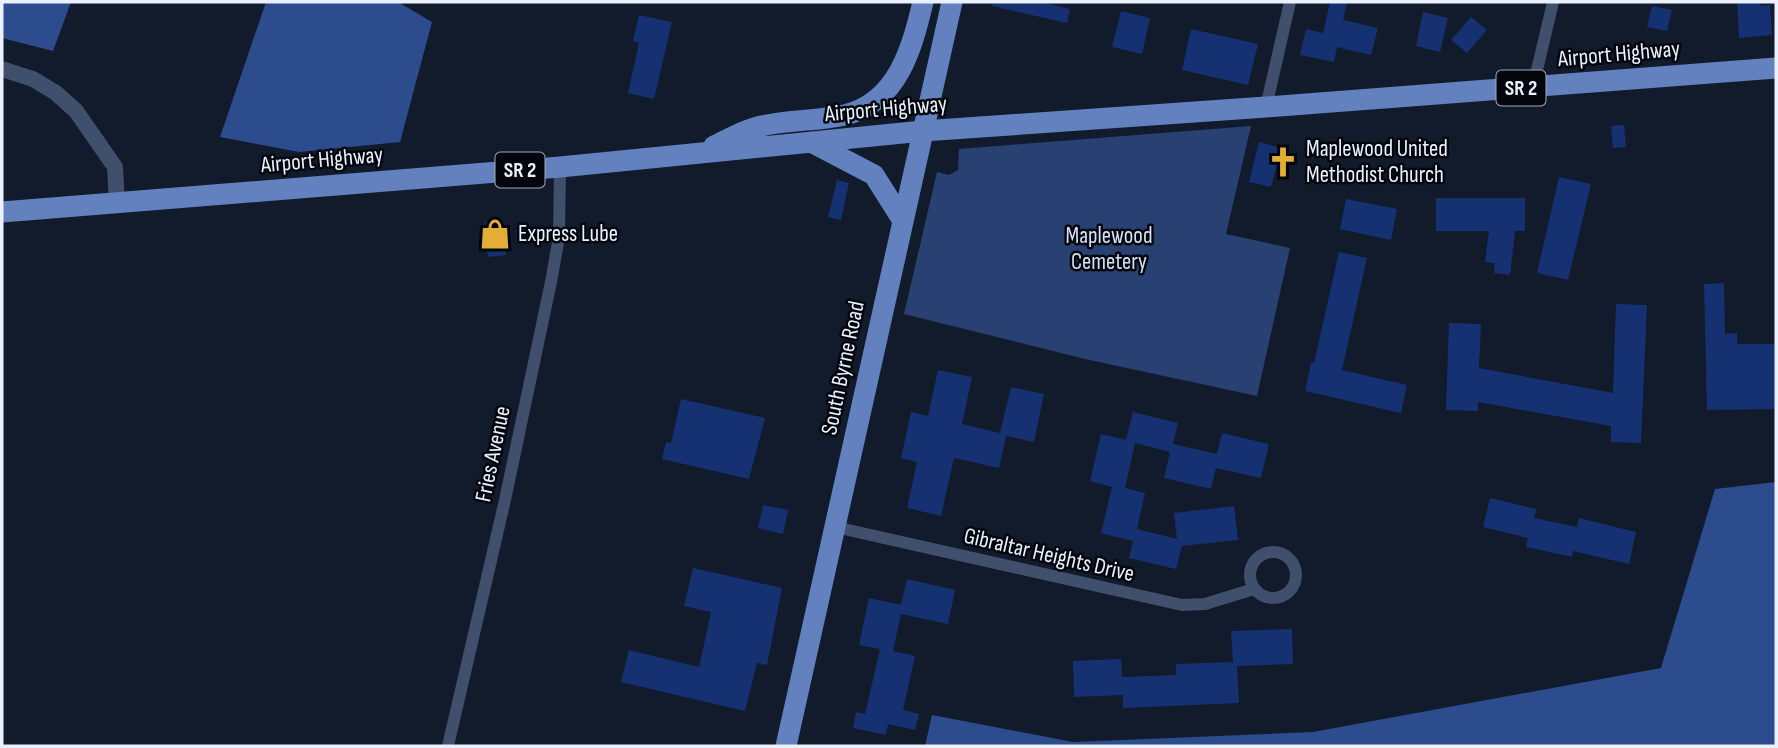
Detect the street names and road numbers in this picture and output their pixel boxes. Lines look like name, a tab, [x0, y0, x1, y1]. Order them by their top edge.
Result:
street label: Airport Highway	[1556, 35, 1681, 73]
road number: SR 2	[1496, 70, 1546, 106]
street label: Airport Highway	[823, 90, 948, 128]
street label: Airport Highway	[259, 141, 384, 179]
road number: SR 2	[496, 152, 544, 188]
street label: South Byrne Road	[815, 299, 871, 437]
street label: Fries Avenue	[469, 404, 517, 504]
street label: Gibraltar Heights Drive	[961, 522, 1137, 588]

